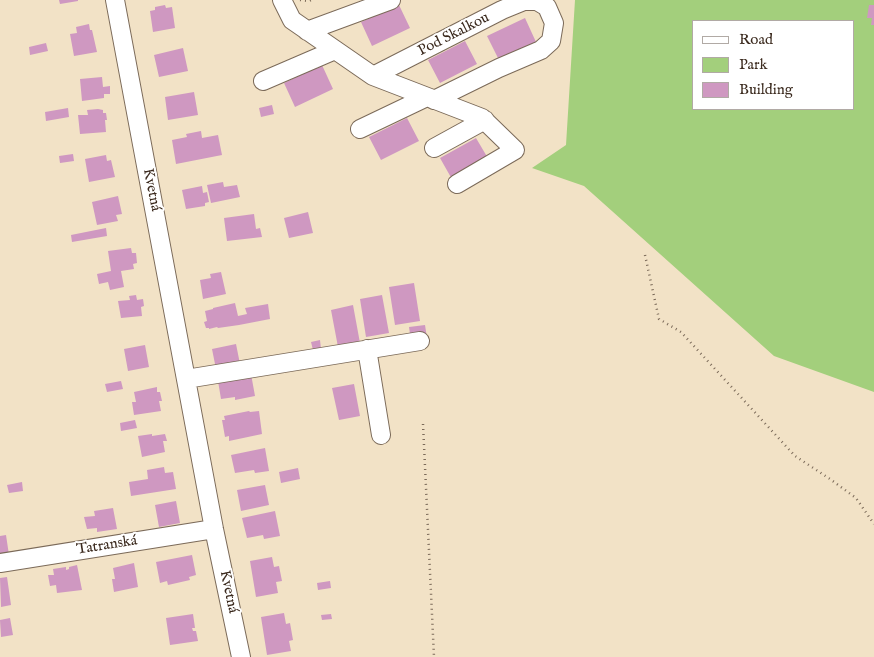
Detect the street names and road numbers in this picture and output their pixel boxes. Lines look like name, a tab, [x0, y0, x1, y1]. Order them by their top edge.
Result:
street label: Pod Skalkou	[415, 9, 493, 61]
street label: Kvetná	[138, 167, 164, 213]
street label: Tatranská	[75, 532, 139, 560]
street label: Kvetná	[215, 569, 241, 615]

